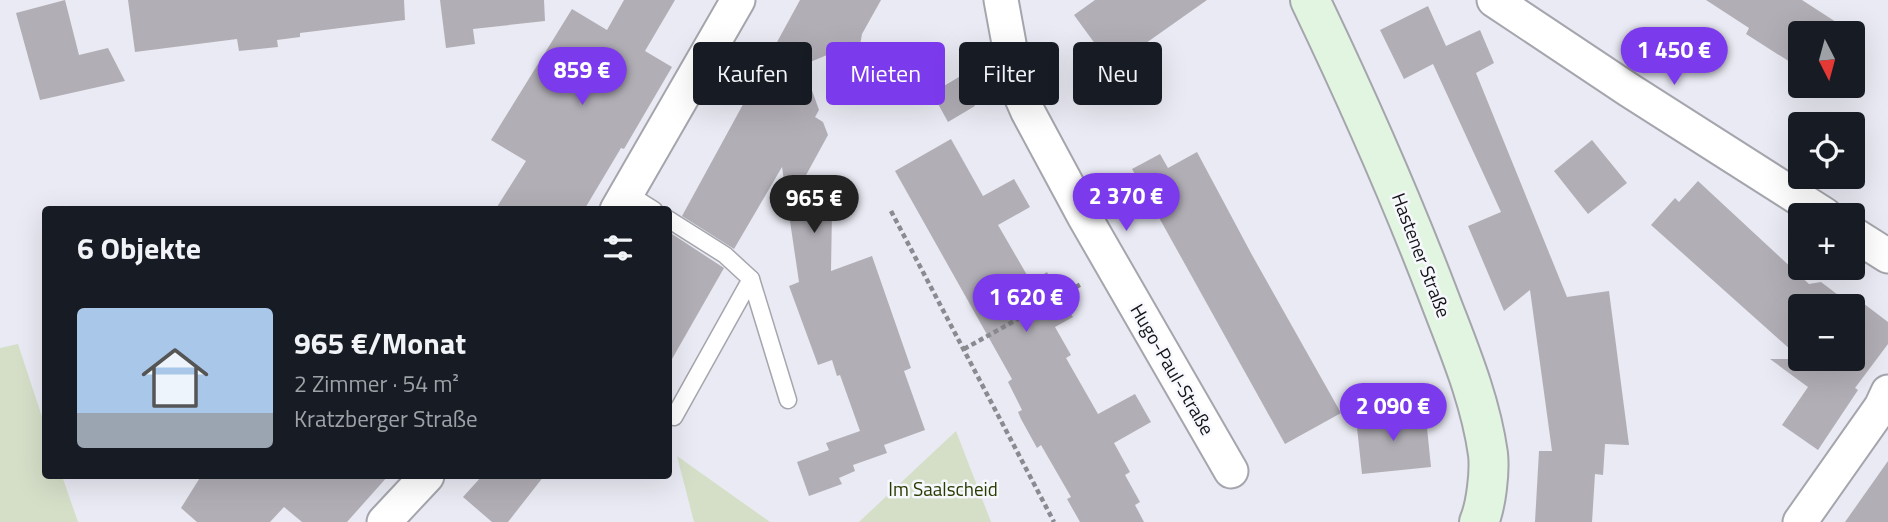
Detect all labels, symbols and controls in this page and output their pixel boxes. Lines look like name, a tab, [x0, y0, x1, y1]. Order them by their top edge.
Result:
north arrow	[1788, 21, 1866, 98]
map controls	[1788, 21, 1865, 371]
pin: 1 450 €	[1609, 28, 1739, 87]
text: 1 450 €	[1637, 32, 1711, 67]
chip: Kaufen	[693, 42, 812, 105]
chip: Mieten	[826, 42, 945, 105]
chip: Filter	[959, 42, 1059, 105]
chip: Neu	[1073, 42, 1162, 105]
pin: 859 €	[533, 48, 631, 107]
text: 859 €	[554, 52, 610, 87]
button: locate	[1788, 112, 1865, 189]
pin: 2 370 €	[1061, 174, 1191, 233]
pin: 965 €	[765, 176, 863, 235]
text: 2 370 €	[1089, 178, 1163, 213]
text: 965 €	[786, 180, 842, 215]
street label: Hastener Straße	[1385, 188, 1459, 322]
button: +	[1788, 203, 1865, 280]
text: 6 Objekte	[77, 225, 201, 271]
icon: filters	[599, 229, 637, 267]
pin: 1 620 €	[961, 274, 1091, 334]
text: 1 620 €	[989, 279, 1063, 314]
button: −	[1788, 294, 1865, 371]
street label: Hugo-Paul-Straße	[1124, 298, 1222, 440]
text: 965 €/Monat	[294, 320, 466, 366]
icon: home	[133, 336, 217, 420]
text: 2 Zimmer · 54 m²	[294, 366, 459, 401]
pin: 2 090 €	[1328, 384, 1458, 443]
text: 2 090 €	[1356, 388, 1430, 423]
text: Kratzberger Straße	[294, 401, 478, 436]
park label: Im Saalscheid	[888, 474, 998, 503]

